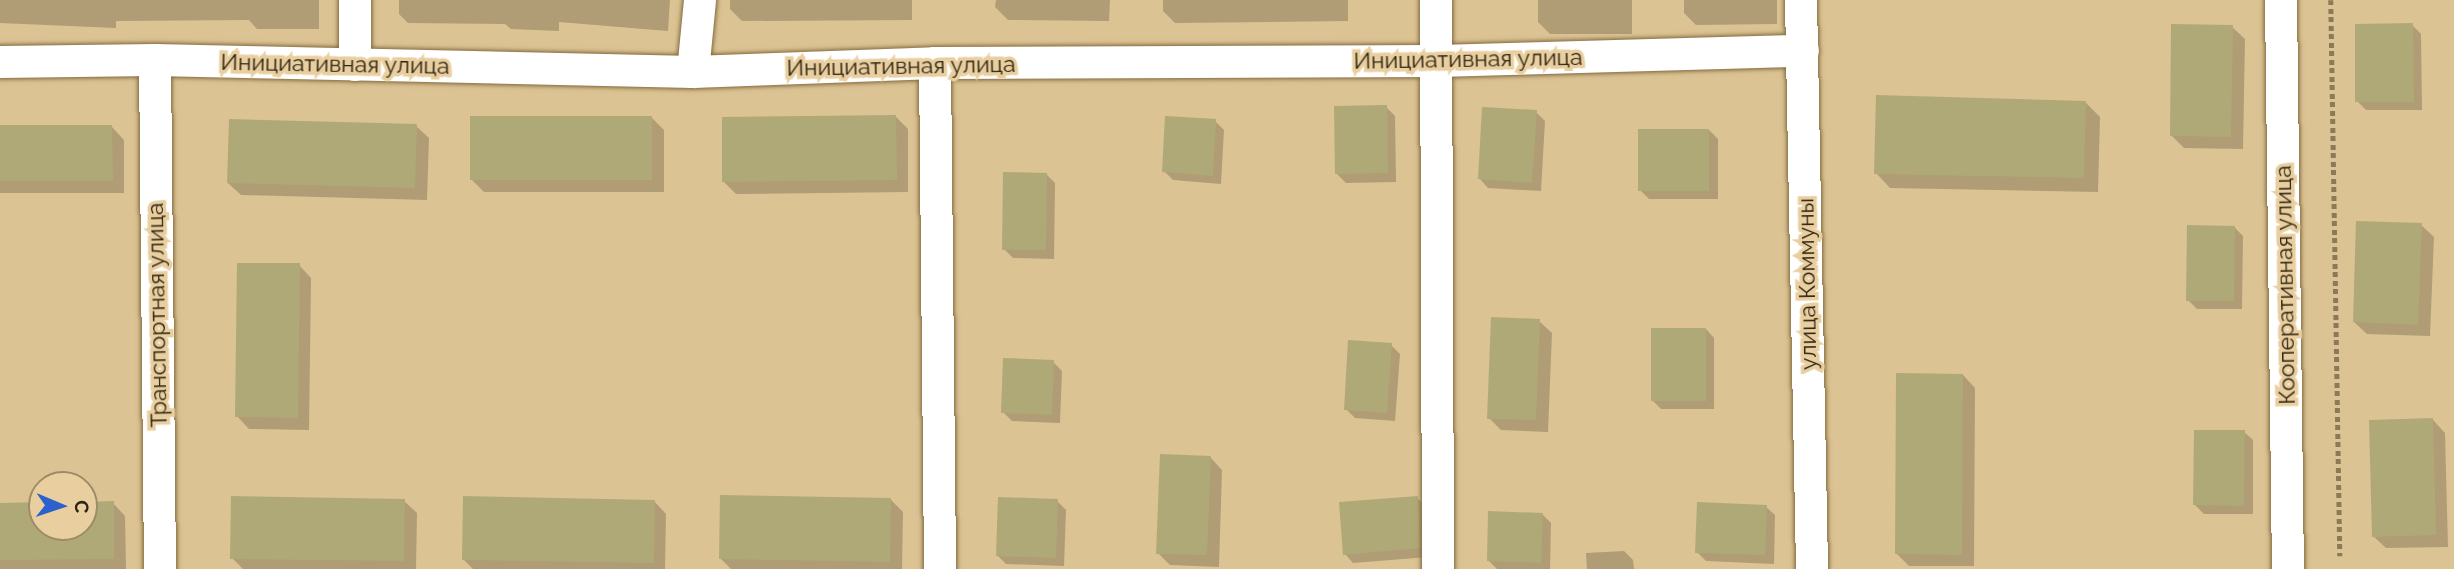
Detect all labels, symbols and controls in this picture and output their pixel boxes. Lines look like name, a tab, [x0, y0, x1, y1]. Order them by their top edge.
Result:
street label: Инициативная улица	[1353, 43, 1583, 75]
street label: Инициативная улица	[220, 48, 450, 80]
street label: Инициативная улица	[786, 50, 1016, 82]
street label: Кооперативная улица	[2269, 165, 2301, 405]
street label: улица Коммуны	[1792, 198, 1822, 370]
street label: Транспортная улица	[141, 202, 173, 428]
north arrow	[28, 471, 98, 541]
text: С	[71, 500, 93, 514]

